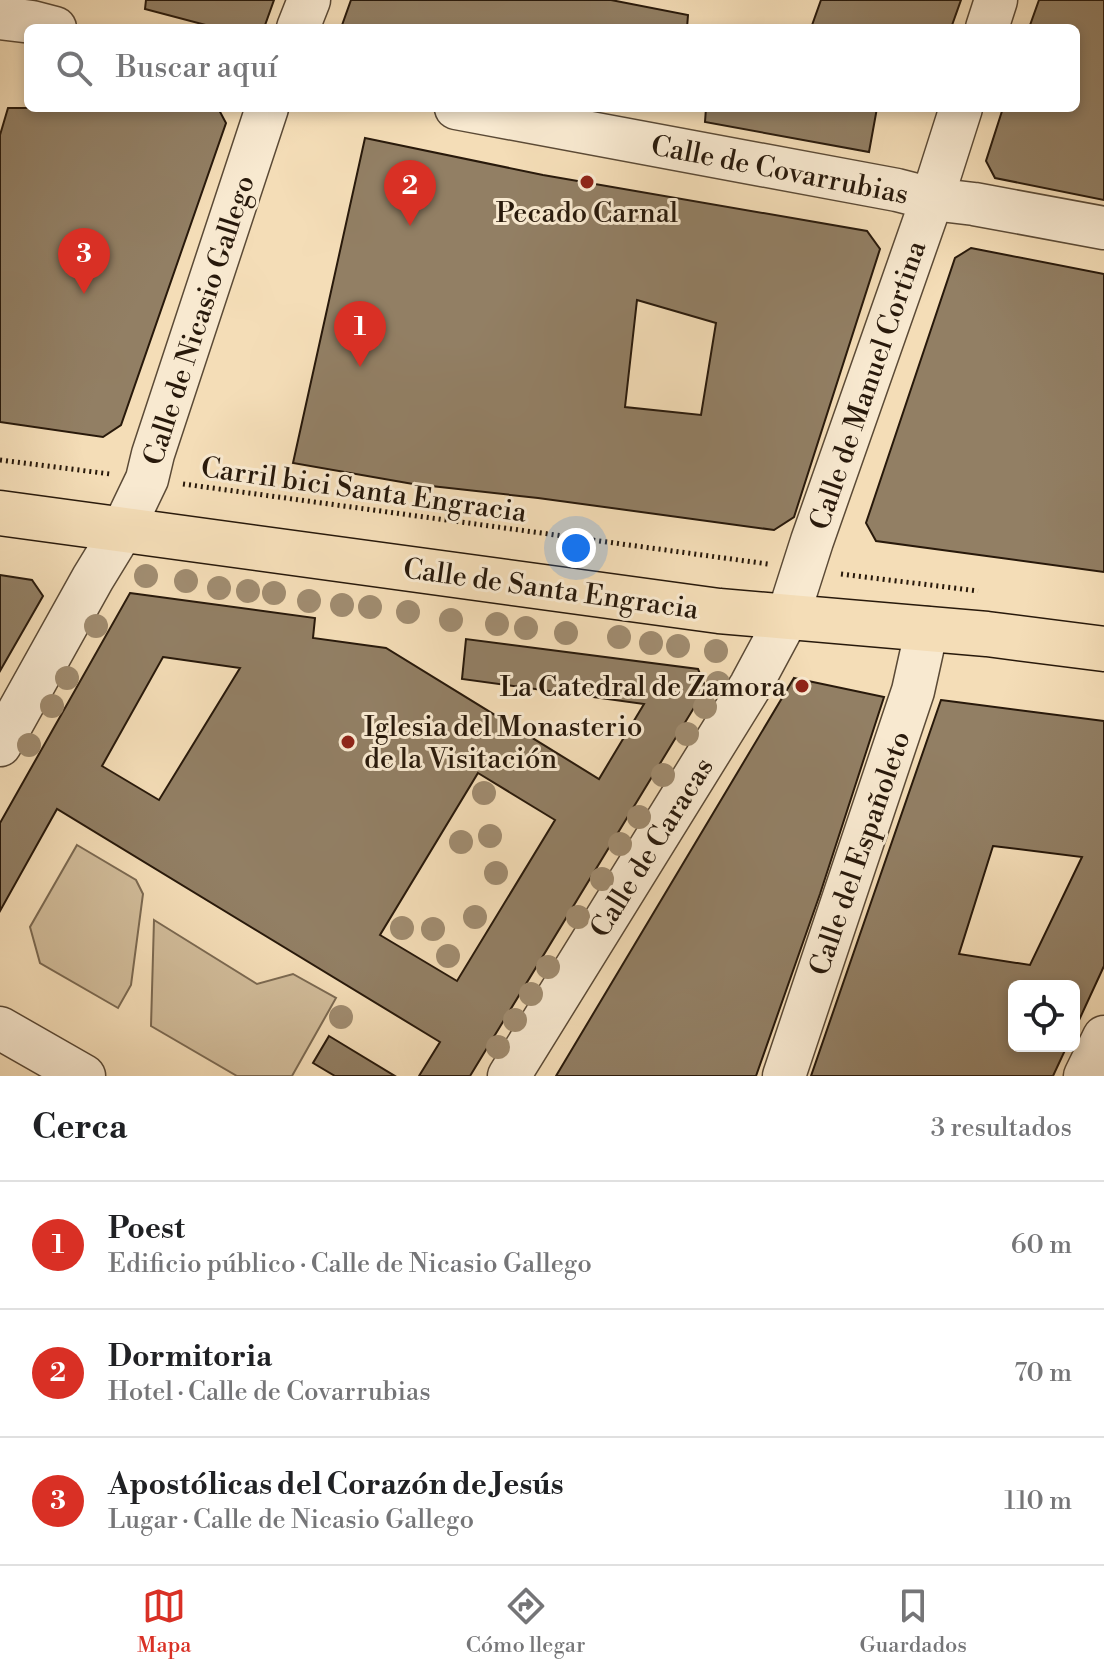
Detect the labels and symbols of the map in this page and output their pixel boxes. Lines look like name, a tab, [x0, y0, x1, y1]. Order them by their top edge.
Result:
street label: Calle de Covarrubias	[648, 128, 911, 213]
pin: 2	[384, 160, 436, 226]
street label: Calle de Nicasio Gallego	[136, 171, 263, 470]
marker: Pecado Carnal	[578, 173, 596, 191]
place label: Pecado Carnal	[496, 196, 678, 231]
pin: 3	[58, 228, 110, 294]
street label: Calle de Manuel Cortina	[802, 236, 935, 535]
pin: 1	[334, 301, 386, 367]
street label: Carril bici Santa Engracia	[199, 450, 530, 531]
your location	[556, 528, 596, 568]
street label: Calle de Santa Engracia	[401, 551, 702, 628]
place label: La Catedral de Zamora	[500, 670, 787, 705]
marker: La Catedral de Zamora	[793, 677, 811, 695]
place label: Iglesia del Monasterio de la Visitación	[364, 710, 642, 777]
street label: Calle del Españoleto	[802, 727, 919, 980]
marker: Iglesia del Monasterio de la Visitación	[339, 733, 357, 751]
street label: Calle de Caracas	[583, 751, 722, 944]

